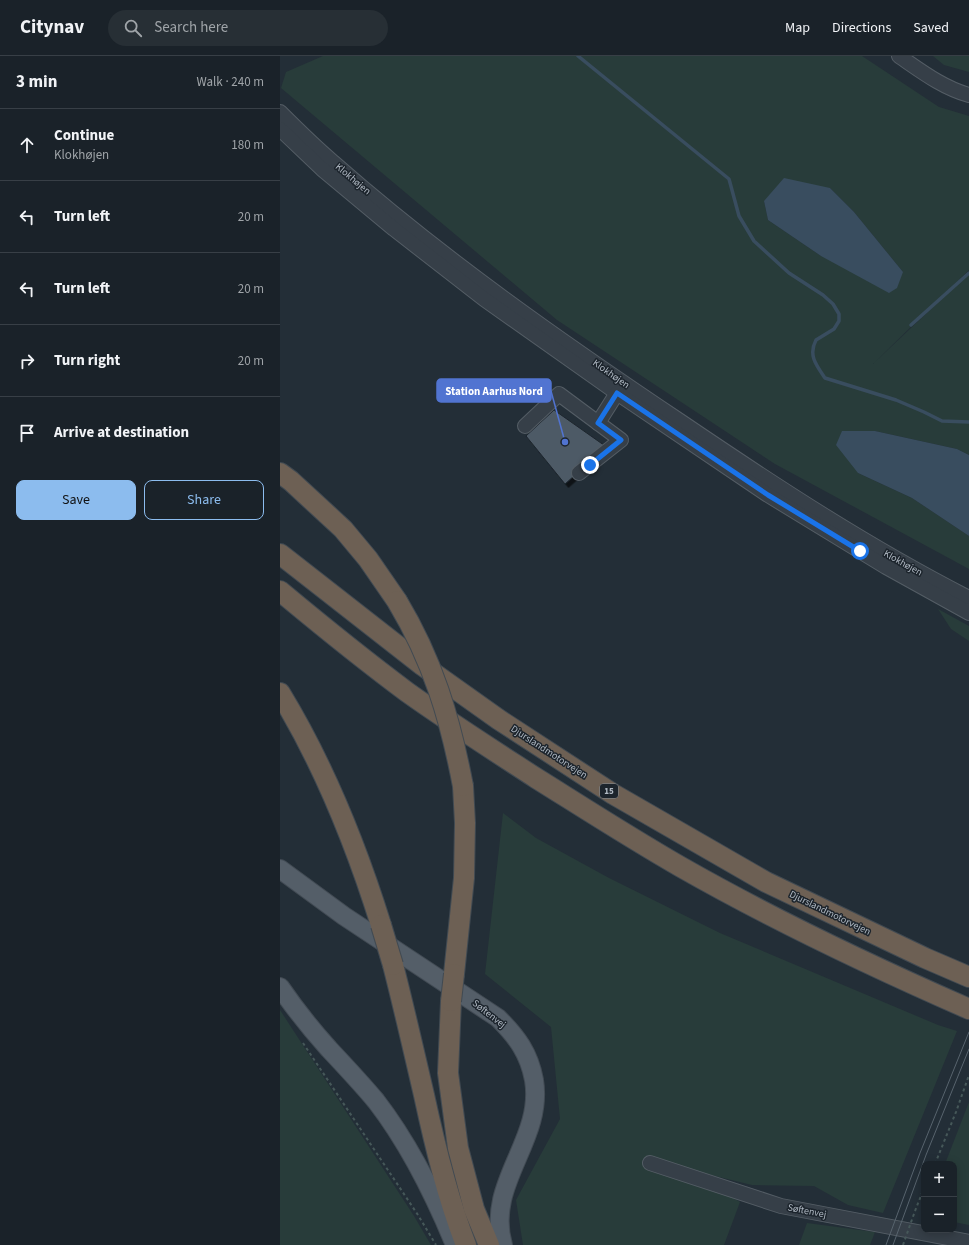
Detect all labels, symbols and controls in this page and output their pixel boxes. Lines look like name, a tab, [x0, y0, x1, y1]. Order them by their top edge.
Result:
search box	[108, 10, 388, 46]
text: Citynav	[20, 14, 84, 41]
icon: search	[122, 17, 144, 39]
text: Search here	[154, 17, 228, 38]
text: Map	[785, 18, 810, 38]
text: Directions	[832, 18, 891, 38]
text: Saved	[913, 18, 949, 38]
text: 3 min	[16, 70, 57, 94]
text: Walk · 240 m	[196, 73, 264, 91]
text: Continue	[54, 125, 114, 146]
icon: ahead	[16, 134, 38, 156]
text: 180 m	[231, 136, 264, 154]
text: Klokhøjen	[54, 146, 109, 164]
street label: Klokhøjen	[332, 160, 374, 198]
icon: left	[16, 206, 38, 228]
text: Turn left	[54, 206, 110, 227]
text: 20 m	[238, 208, 264, 226]
icon: left	[16, 278, 38, 300]
text: Turn left	[54, 278, 110, 299]
text: 20 m	[238, 280, 264, 298]
icon: right	[16, 350, 38, 372]
text: Turn right	[54, 350, 120, 371]
text: 20 m	[238, 352, 264, 370]
street label: Klokhøjen	[590, 356, 632, 392]
callout: Station Aarhus Nord	[437, 379, 551, 402]
text: Station Aarhus Nord	[445, 384, 543, 399]
icon: arrive	[16, 422, 38, 444]
text: Arrive at destination	[54, 422, 189, 443]
route end	[581, 456, 599, 474]
button: Save	[16, 480, 136, 520]
button: Share	[144, 480, 264, 520]
route start	[851, 542, 869, 560]
street label: Klokhøjen	[881, 547, 925, 579]
street label: Djurslandmotorvejen	[508, 722, 590, 782]
road number: 15	[600, 784, 618, 798]
street label: Djurslandmotorvejen	[787, 887, 873, 939]
street label: Søftenvej	[469, 996, 509, 1032]
map controls	[921, 1161, 957, 1233]
button: +	[921, 1161, 957, 1197]
button: −	[921, 1197, 957, 1233]
street label: Søftenvej	[786, 1200, 828, 1222]

